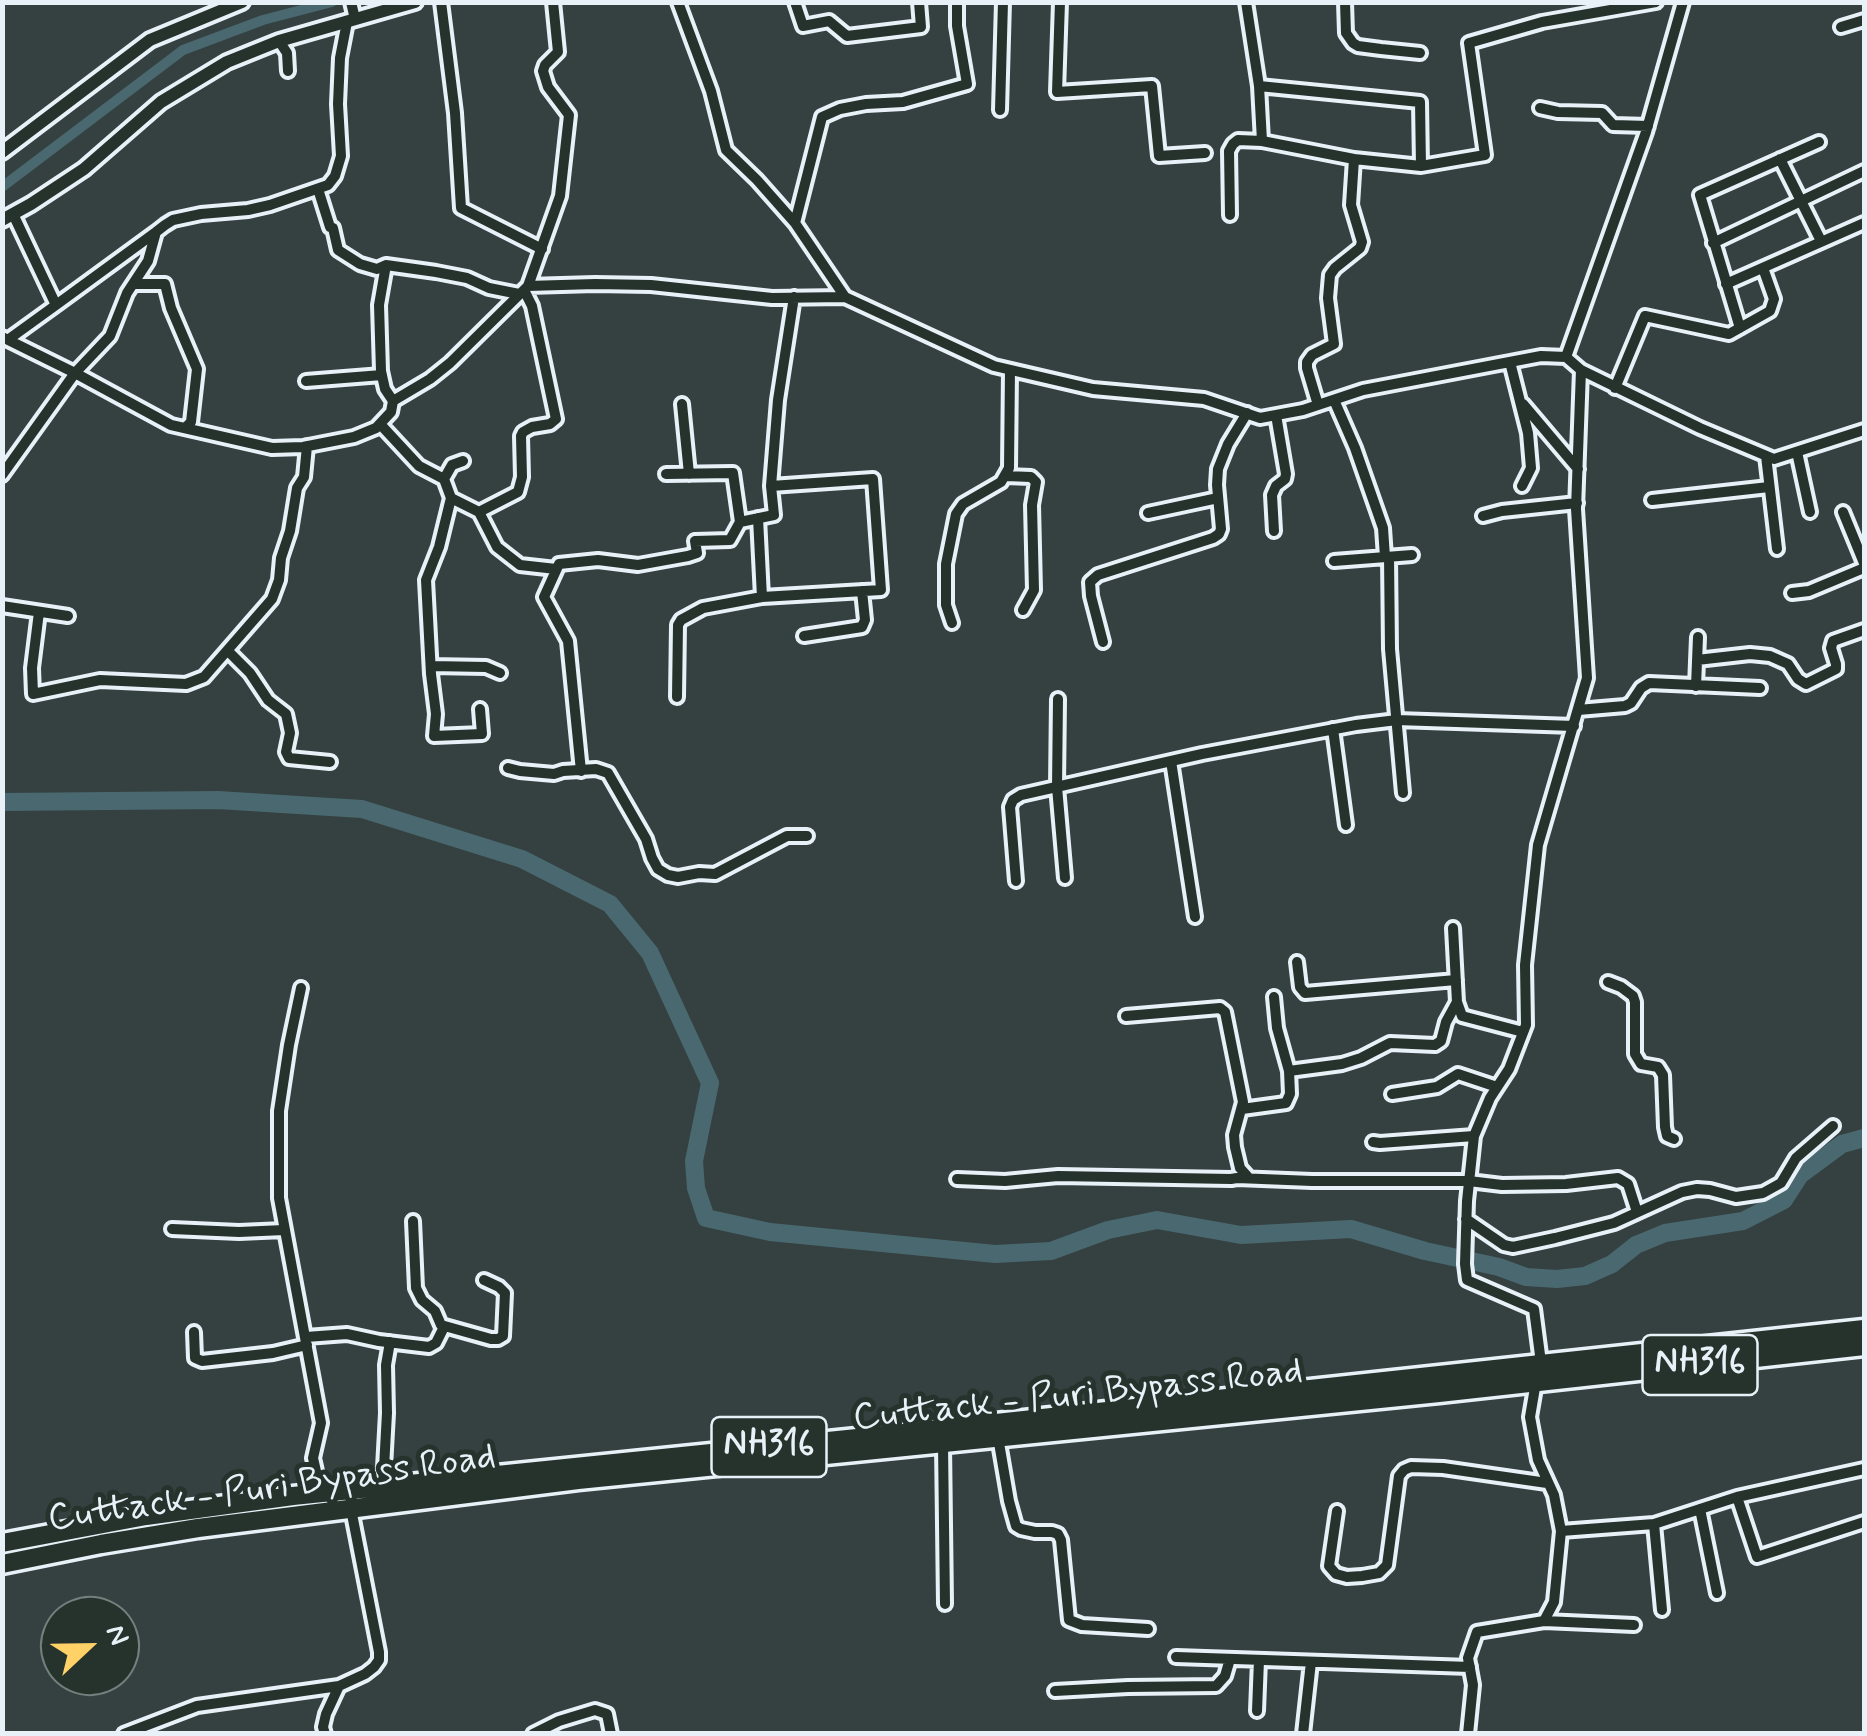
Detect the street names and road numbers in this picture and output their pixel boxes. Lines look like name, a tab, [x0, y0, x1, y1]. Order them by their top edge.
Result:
road number: NH316	[1642, 1335, 1758, 1395]
street label: Cuttack - Puri Bypass Road	[851, 1351, 1305, 1443]
road number: NH316	[712, 1417, 826, 1477]
street label: Cuttack - Puri Bypass Road	[45, 1436, 499, 1544]

